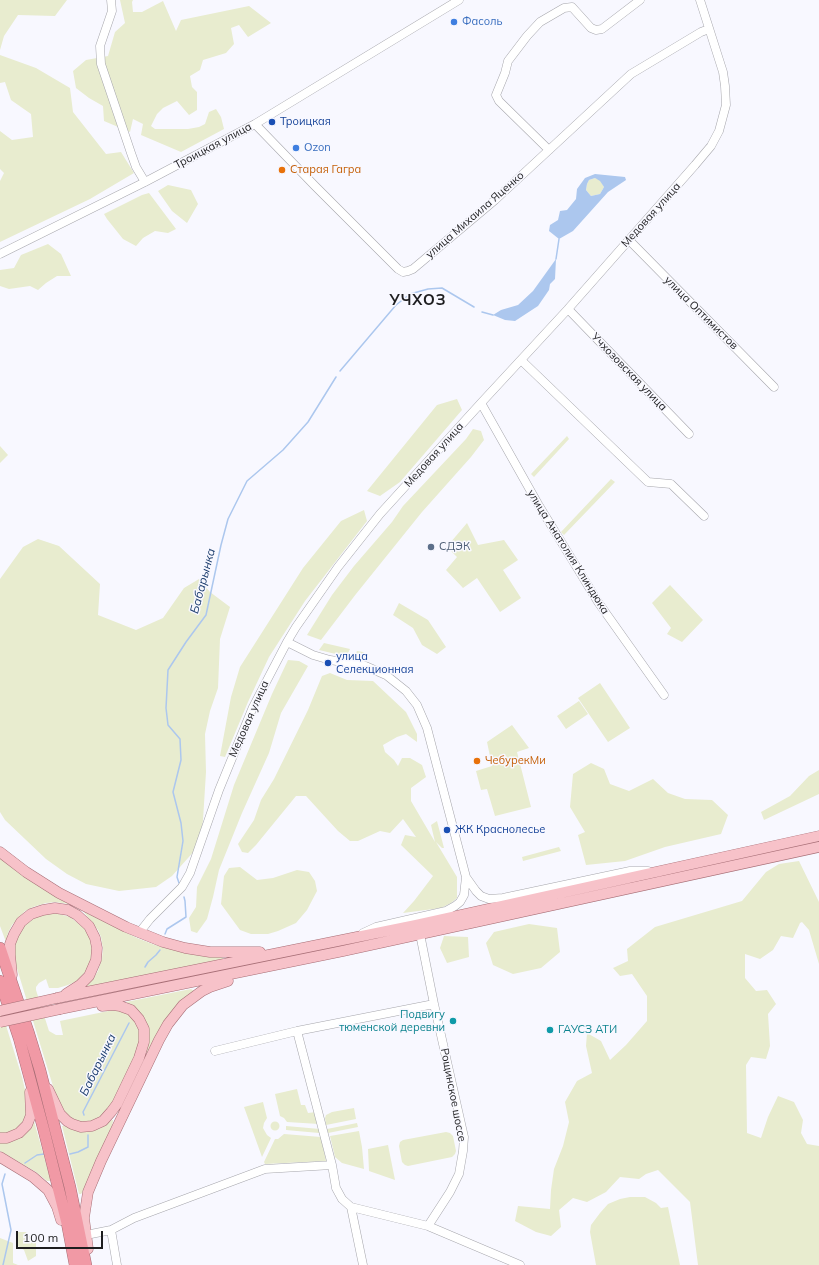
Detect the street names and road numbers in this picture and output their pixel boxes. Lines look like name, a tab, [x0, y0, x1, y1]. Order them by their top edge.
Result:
street label: Троицкая улица	[172, 120, 254, 172]
street label: улица Михаила Яценко	[423, 169, 527, 261]
street label: Медовая улица	[619, 180, 683, 250]
street label: улица Оптимистов	[661, 273, 741, 353]
street label: Учхозовская улица	[588, 330, 670, 414]
street label: Медовая улица	[402, 420, 466, 490]
street label: улица Анатолия Клиндюка	[524, 487, 612, 617]
street label: Медовая улица	[226, 679, 272, 759]
street label: Рощинское шоссе	[437, 1047, 469, 1143]

